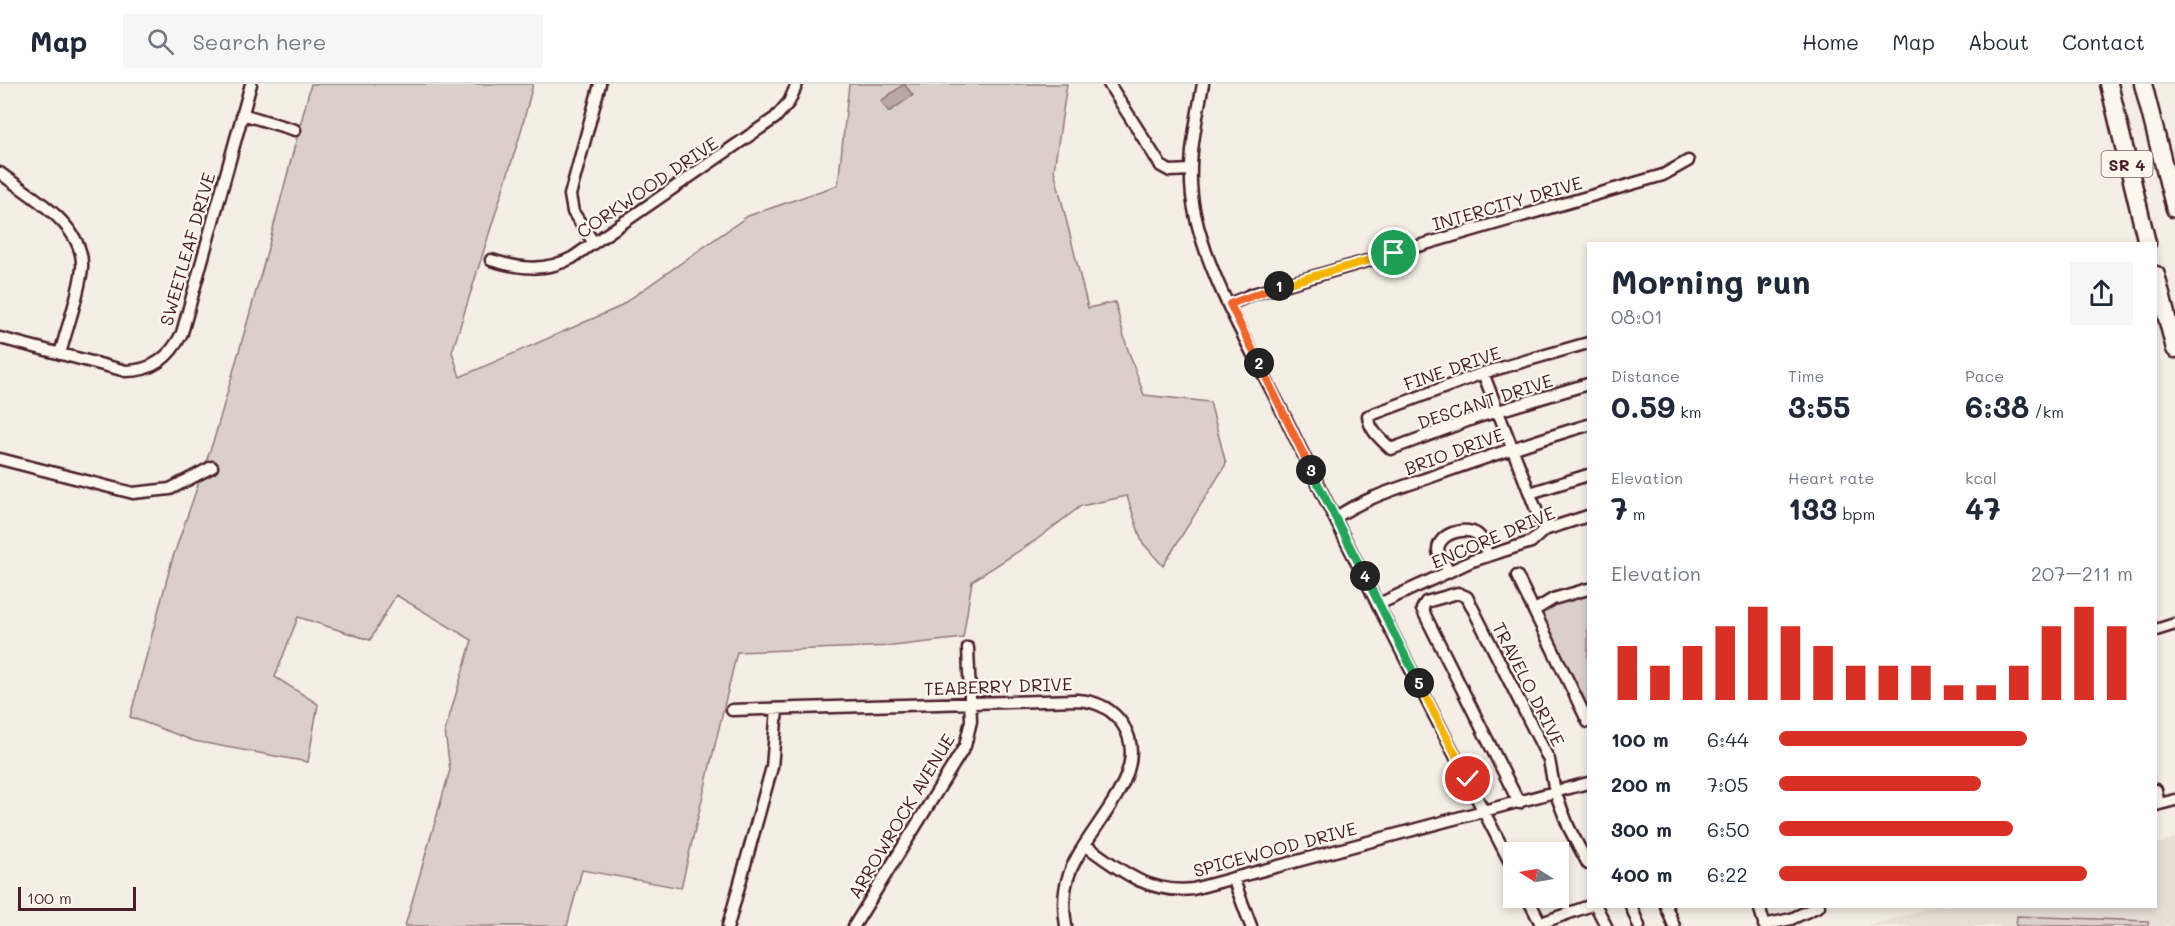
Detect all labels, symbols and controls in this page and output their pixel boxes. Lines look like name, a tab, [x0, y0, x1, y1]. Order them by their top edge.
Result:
search box	[123, 14, 543, 68]
text: Map	[30, 23, 87, 59]
icon: search	[144, 25, 177, 58]
text: Search here	[192, 27, 326, 56]
text: Home	[1802, 28, 1859, 55]
text: Map	[1892, 28, 1935, 55]
text: About	[1968, 28, 2029, 55]
text: Contact	[2062, 28, 2145, 55]
street label: CORKWOOD DRIVE	[572, 131, 722, 243]
road number: SR 4	[2102, 151, 2152, 177]
street label: SWEETLEAF DRIVE	[154, 170, 220, 328]
street label: INTERCITY DRIVE	[1429, 170, 1585, 236]
pin	[1368, 227, 1419, 278]
icon: arrive	[1377, 236, 1410, 269]
text: Morning run	[1611, 259, 1811, 302]
button: share	[2070, 262, 2133, 325]
pin: 1	[1264, 271, 1294, 301]
text: 1	[1275, 275, 1283, 296]
text: 08:01	[1611, 303, 1663, 329]
street label: FINE DRIVE	[1400, 340, 1504, 396]
pin: 2	[1244, 348, 1274, 378]
text: 2	[1255, 352, 1263, 373]
text: Distance	[1611, 365, 1680, 386]
text: Time	[1788, 365, 1824, 386]
text: Pace	[1965, 365, 2004, 386]
street label: DESCANT DRIVE	[1414, 368, 1556, 434]
text: 0.59	[1611, 386, 1675, 426]
text: 3:55	[1788, 386, 1851, 426]
text: 6:38	[1965, 386, 2029, 426]
text: km	[1675, 401, 1701, 422]
text: /km	[2029, 401, 2064, 422]
street label: BRIO DRIVE	[1401, 422, 1507, 480]
pin: 3	[1296, 455, 1326, 485]
text: 3	[1306, 459, 1316, 480]
text: Elevation	[1611, 467, 1683, 488]
text: Heart rate	[1788, 467, 1874, 488]
text: kcal	[1965, 467, 1997, 488]
text: 7	[1611, 488, 1628, 528]
text: 133	[1788, 488, 1837, 528]
text: 47	[1965, 488, 2001, 528]
street label: ENCORE DRIVE	[1428, 500, 1558, 574]
text: m	[1628, 503, 1646, 524]
text: bpm	[1837, 503, 1875, 524]
text: Elevation	[1611, 560, 1701, 586]
text: 207–211 m	[2031, 560, 2133, 586]
pin: 4	[1350, 561, 1380, 591]
text: 4	[1360, 565, 1370, 586]
street label: TRAVELO DRIVE	[1487, 618, 1571, 750]
pin: 5	[1404, 668, 1434, 698]
street label: TEABERRY DRIVE	[923, 671, 1073, 701]
text: 5	[1414, 672, 1424, 693]
text: 100 m	[1611, 726, 1669, 752]
text: 6:44	[1707, 726, 1749, 752]
street label: ARROWROCK AVENUE	[842, 729, 960, 903]
pin	[1442, 753, 1493, 804]
icon: check	[1451, 762, 1484, 795]
text: 200 m	[1611, 771, 1671, 797]
text: 7:05	[1707, 771, 1748, 797]
street label: SPICEWOOD DRIVE	[1191, 816, 1359, 882]
text: 300 m	[1611, 816, 1672, 842]
text: 6:50	[1707, 816, 1749, 842]
north arrow	[1503, 842, 1569, 908]
map controls	[1503, 842, 1569, 908]
text: 400 m	[1611, 861, 1672, 887]
text: 6:22	[1707, 861, 1748, 887]
scale bar	[18, 884, 136, 912]
text: 100 m	[27, 887, 72, 908]

